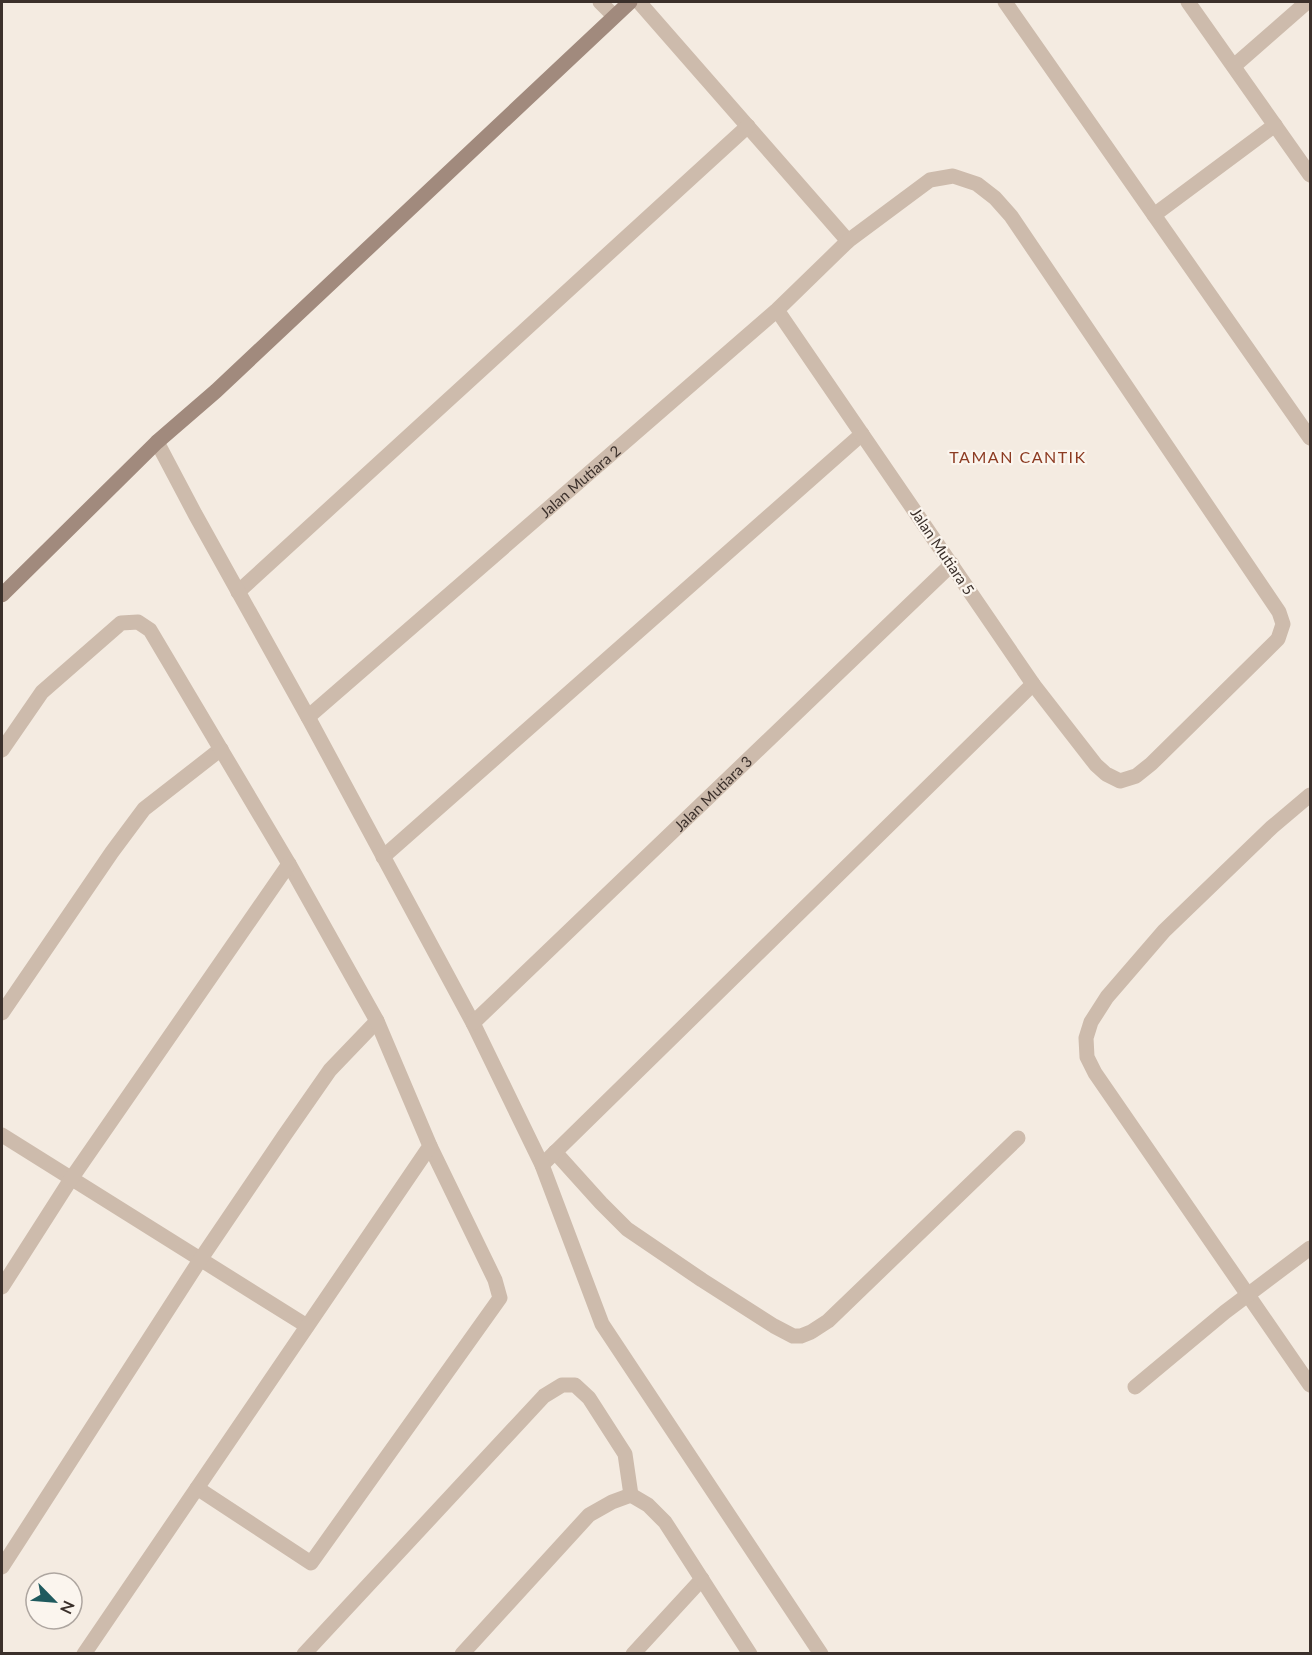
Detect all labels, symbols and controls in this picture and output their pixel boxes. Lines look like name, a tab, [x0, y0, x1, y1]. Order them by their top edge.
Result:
street label: Jalan Mutiara 2	[536, 441, 624, 521]
district label: TAMAN CANTIK	[949, 447, 1087, 466]
street label: Jalan Mutiara 5	[907, 504, 979, 598]
street label: Jalan Mutiara 3	[670, 752, 755, 835]
north arrow	[24, 1571, 84, 1631]
text: N	[57, 1598, 79, 1617]

